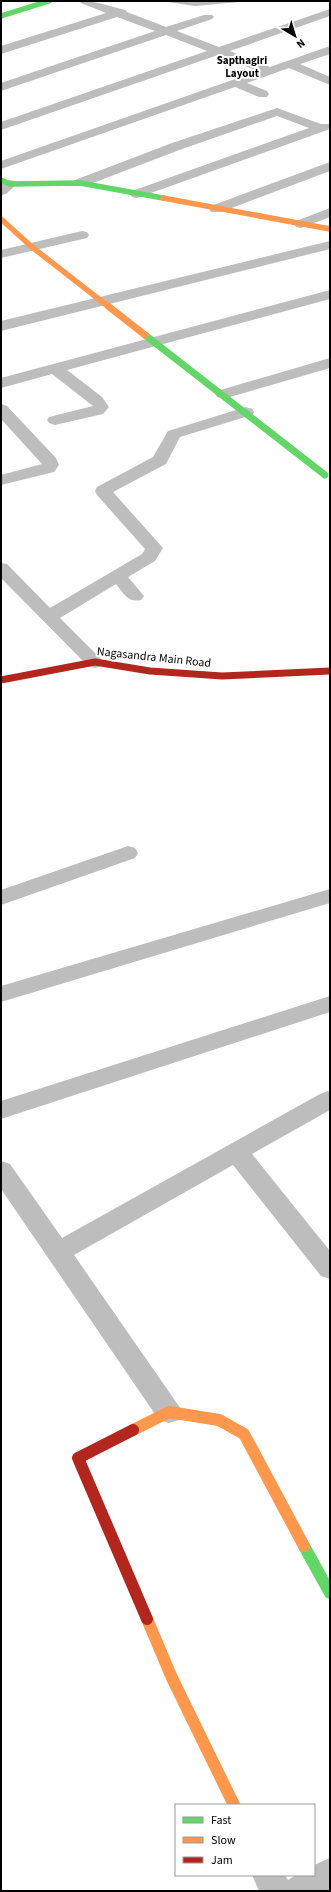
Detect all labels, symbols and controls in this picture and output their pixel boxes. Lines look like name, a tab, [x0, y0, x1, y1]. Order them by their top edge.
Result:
north arrow	[275, 16, 315, 56]
text: N	[293, 35, 308, 52]
district label: Sapthagiri Layout	[217, 53, 267, 81]
street label: Nagasandra Main Road	[96, 643, 212, 672]
legend	[175, 1804, 315, 1876]
text: Fast	[211, 1812, 231, 1829]
text: Slow	[211, 1832, 236, 1849]
text: Jam	[211, 1852, 233, 1869]

